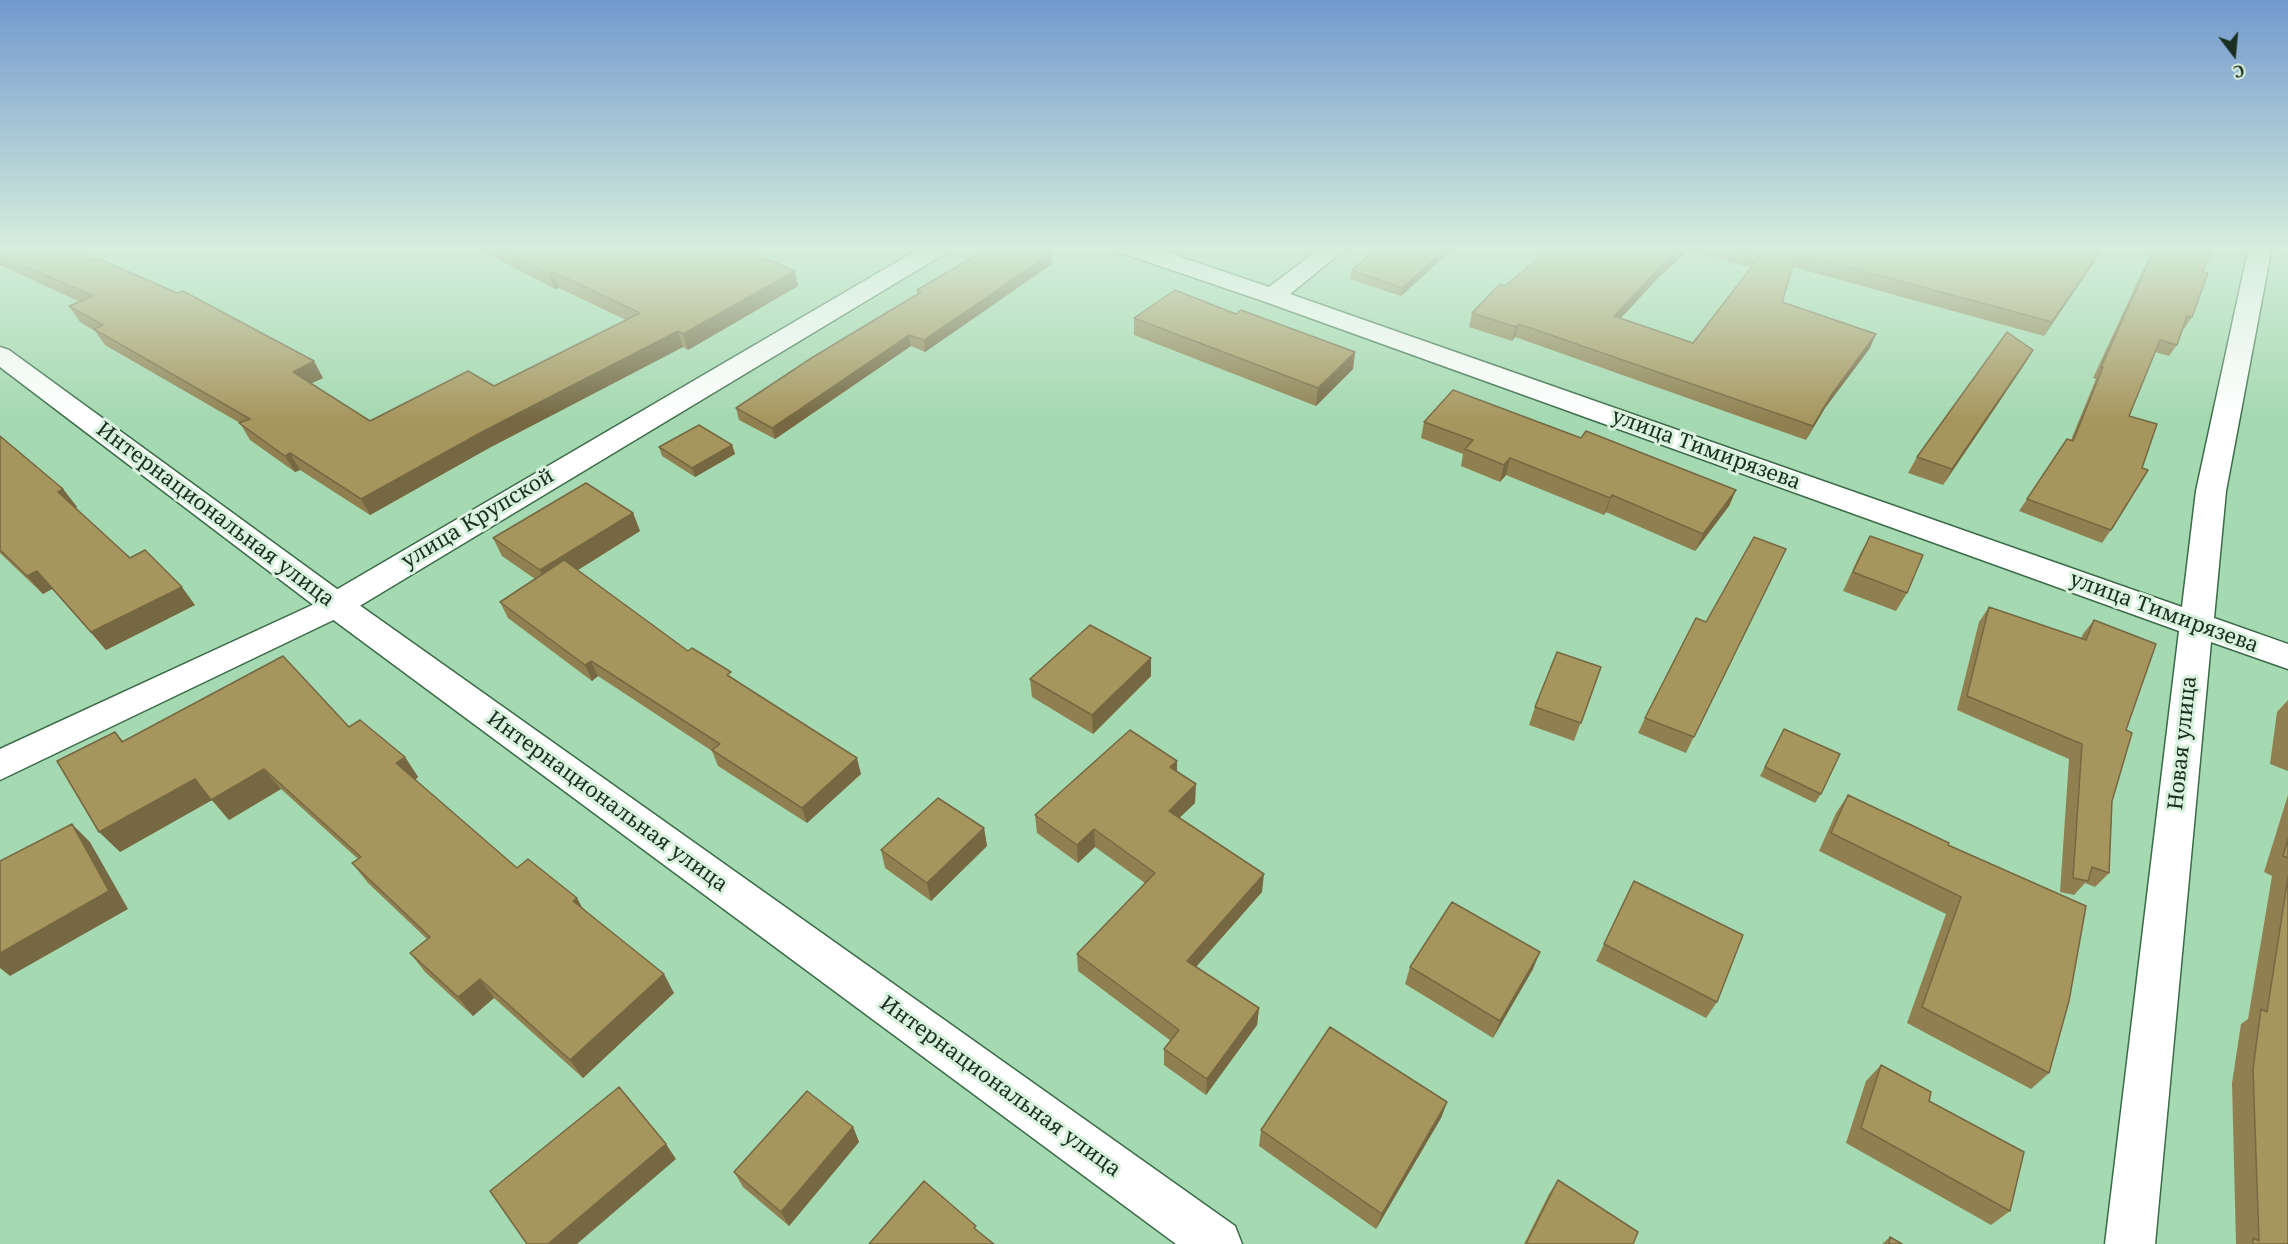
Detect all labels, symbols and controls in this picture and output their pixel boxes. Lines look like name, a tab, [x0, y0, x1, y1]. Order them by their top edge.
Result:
north arrow	[2204, 24, 2264, 84]
text: С	[2231, 59, 2247, 83]
street label: улица Тимирязева	[1608, 404, 1804, 496]
street label: Интернациональная улица	[91, 417, 339, 613]
street label: улица Крупской	[397, 464, 559, 574]
street label: улица Тимирязева	[2066, 567, 2262, 659]
street label: Новая улица	[2163, 675, 2203, 811]
street label: Интернациональная улица	[482, 706, 732, 898]
street label: Интернациональная улица	[875, 991, 1125, 1183]

